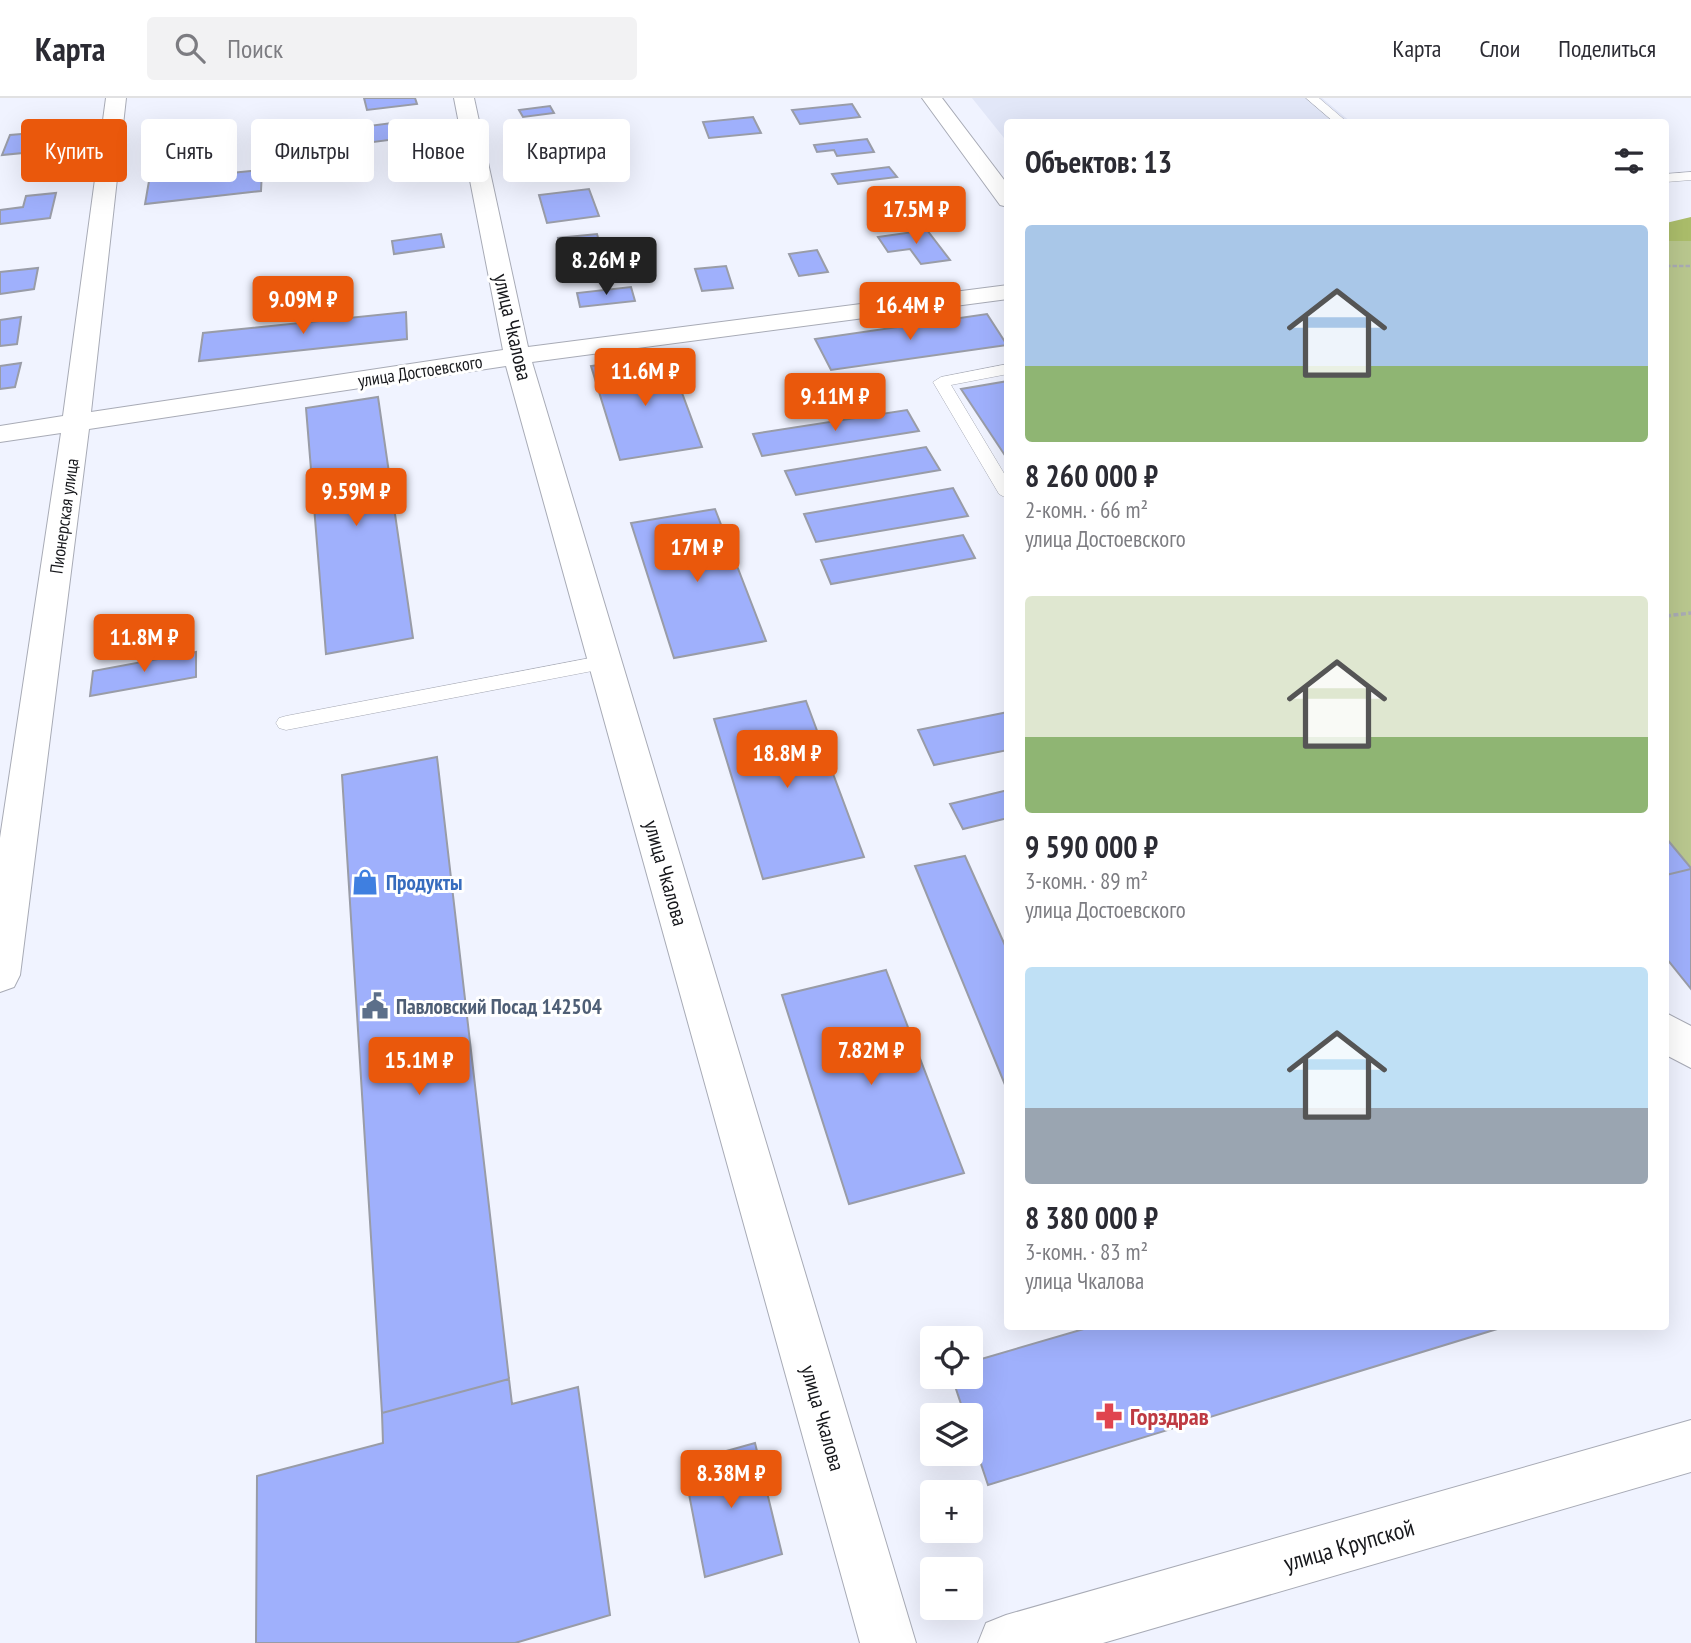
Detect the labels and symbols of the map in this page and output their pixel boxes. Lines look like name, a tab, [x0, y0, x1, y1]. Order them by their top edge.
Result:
pin: 17.5M ₽	[851, 186, 981, 246]
pin: 8.26M ₽	[541, 238, 671, 297]
street label: улица Чкалова	[488, 271, 538, 383]
pin: 9.09M ₽	[238, 276, 368, 336]
pin: 16.4M ₽	[845, 282, 975, 342]
pin: 11.6M ₽	[580, 348, 710, 408]
street label: улица Достоевского	[356, 350, 484, 392]
pin: 9.11M ₽	[770, 374, 900, 433]
street label: Пионерская улица	[45, 457, 83, 575]
pin: 9.59M ₽	[291, 468, 421, 528]
pin: 17M ₽	[648, 524, 746, 584]
pin: 11.8M ₽	[79, 614, 209, 674]
pin: 18.8M ₽	[722, 730, 852, 790]
street label: улица Чкалова	[638, 817, 694, 929]
shop icon: Продукты	[350, 867, 380, 897]
place label: Продукты	[386, 869, 462, 896]
public building icon: Павловский Посад 142504	[360, 991, 390, 1021]
place label: Павловский Посад 142504	[396, 993, 602, 1020]
pin: 7.82M ₽	[806, 1028, 936, 1087]
pin: 15.1M ₽	[354, 1038, 484, 1097]
street label: улица Чкалова	[795, 1362, 851, 1474]
pharmacy icon: Горздрав	[1094, 1401, 1124, 1431]
place label: Горздрав	[1130, 1401, 1209, 1432]
pin: 8.38M ₽	[666, 1450, 796, 1510]
street label: улица Крупской	[1280, 1512, 1418, 1578]

